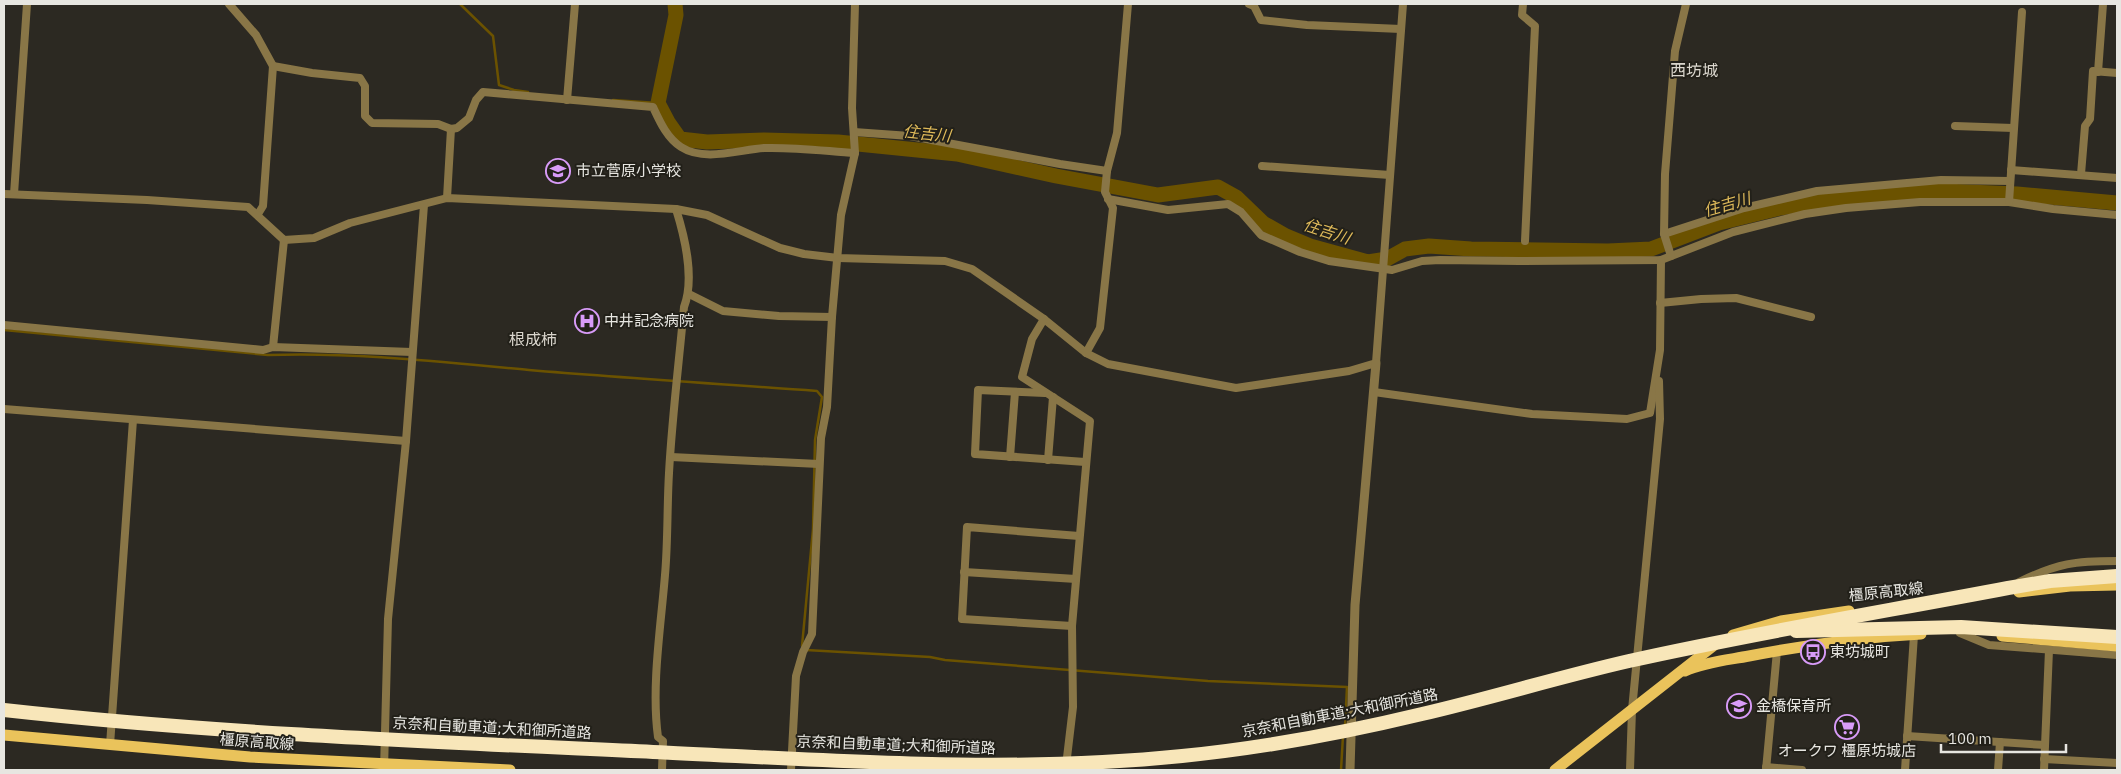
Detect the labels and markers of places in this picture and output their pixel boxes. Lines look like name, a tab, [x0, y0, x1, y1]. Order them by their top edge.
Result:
school or university icon: 市立菅原小学校	[545, 158, 571, 184]
place label: 市立菅原小学校	[576, 161, 681, 180]
hospital icon: 中井記念病院	[574, 308, 600, 334]
place label: 中井記念病院	[604, 311, 694, 330]
bus stop icon: 東坊城町	[1800, 639, 1826, 665]
place label: 東坊城町	[1830, 642, 1890, 661]
school or university icon: 金橋保育所	[1726, 693, 1752, 719]
place label: 金橋保育所	[1756, 696, 1831, 715]
supermarket icon: オークワ 橿原坊城店	[1834, 714, 1860, 740]
place label: オークワ 橿原坊城店	[1778, 741, 1916, 760]

